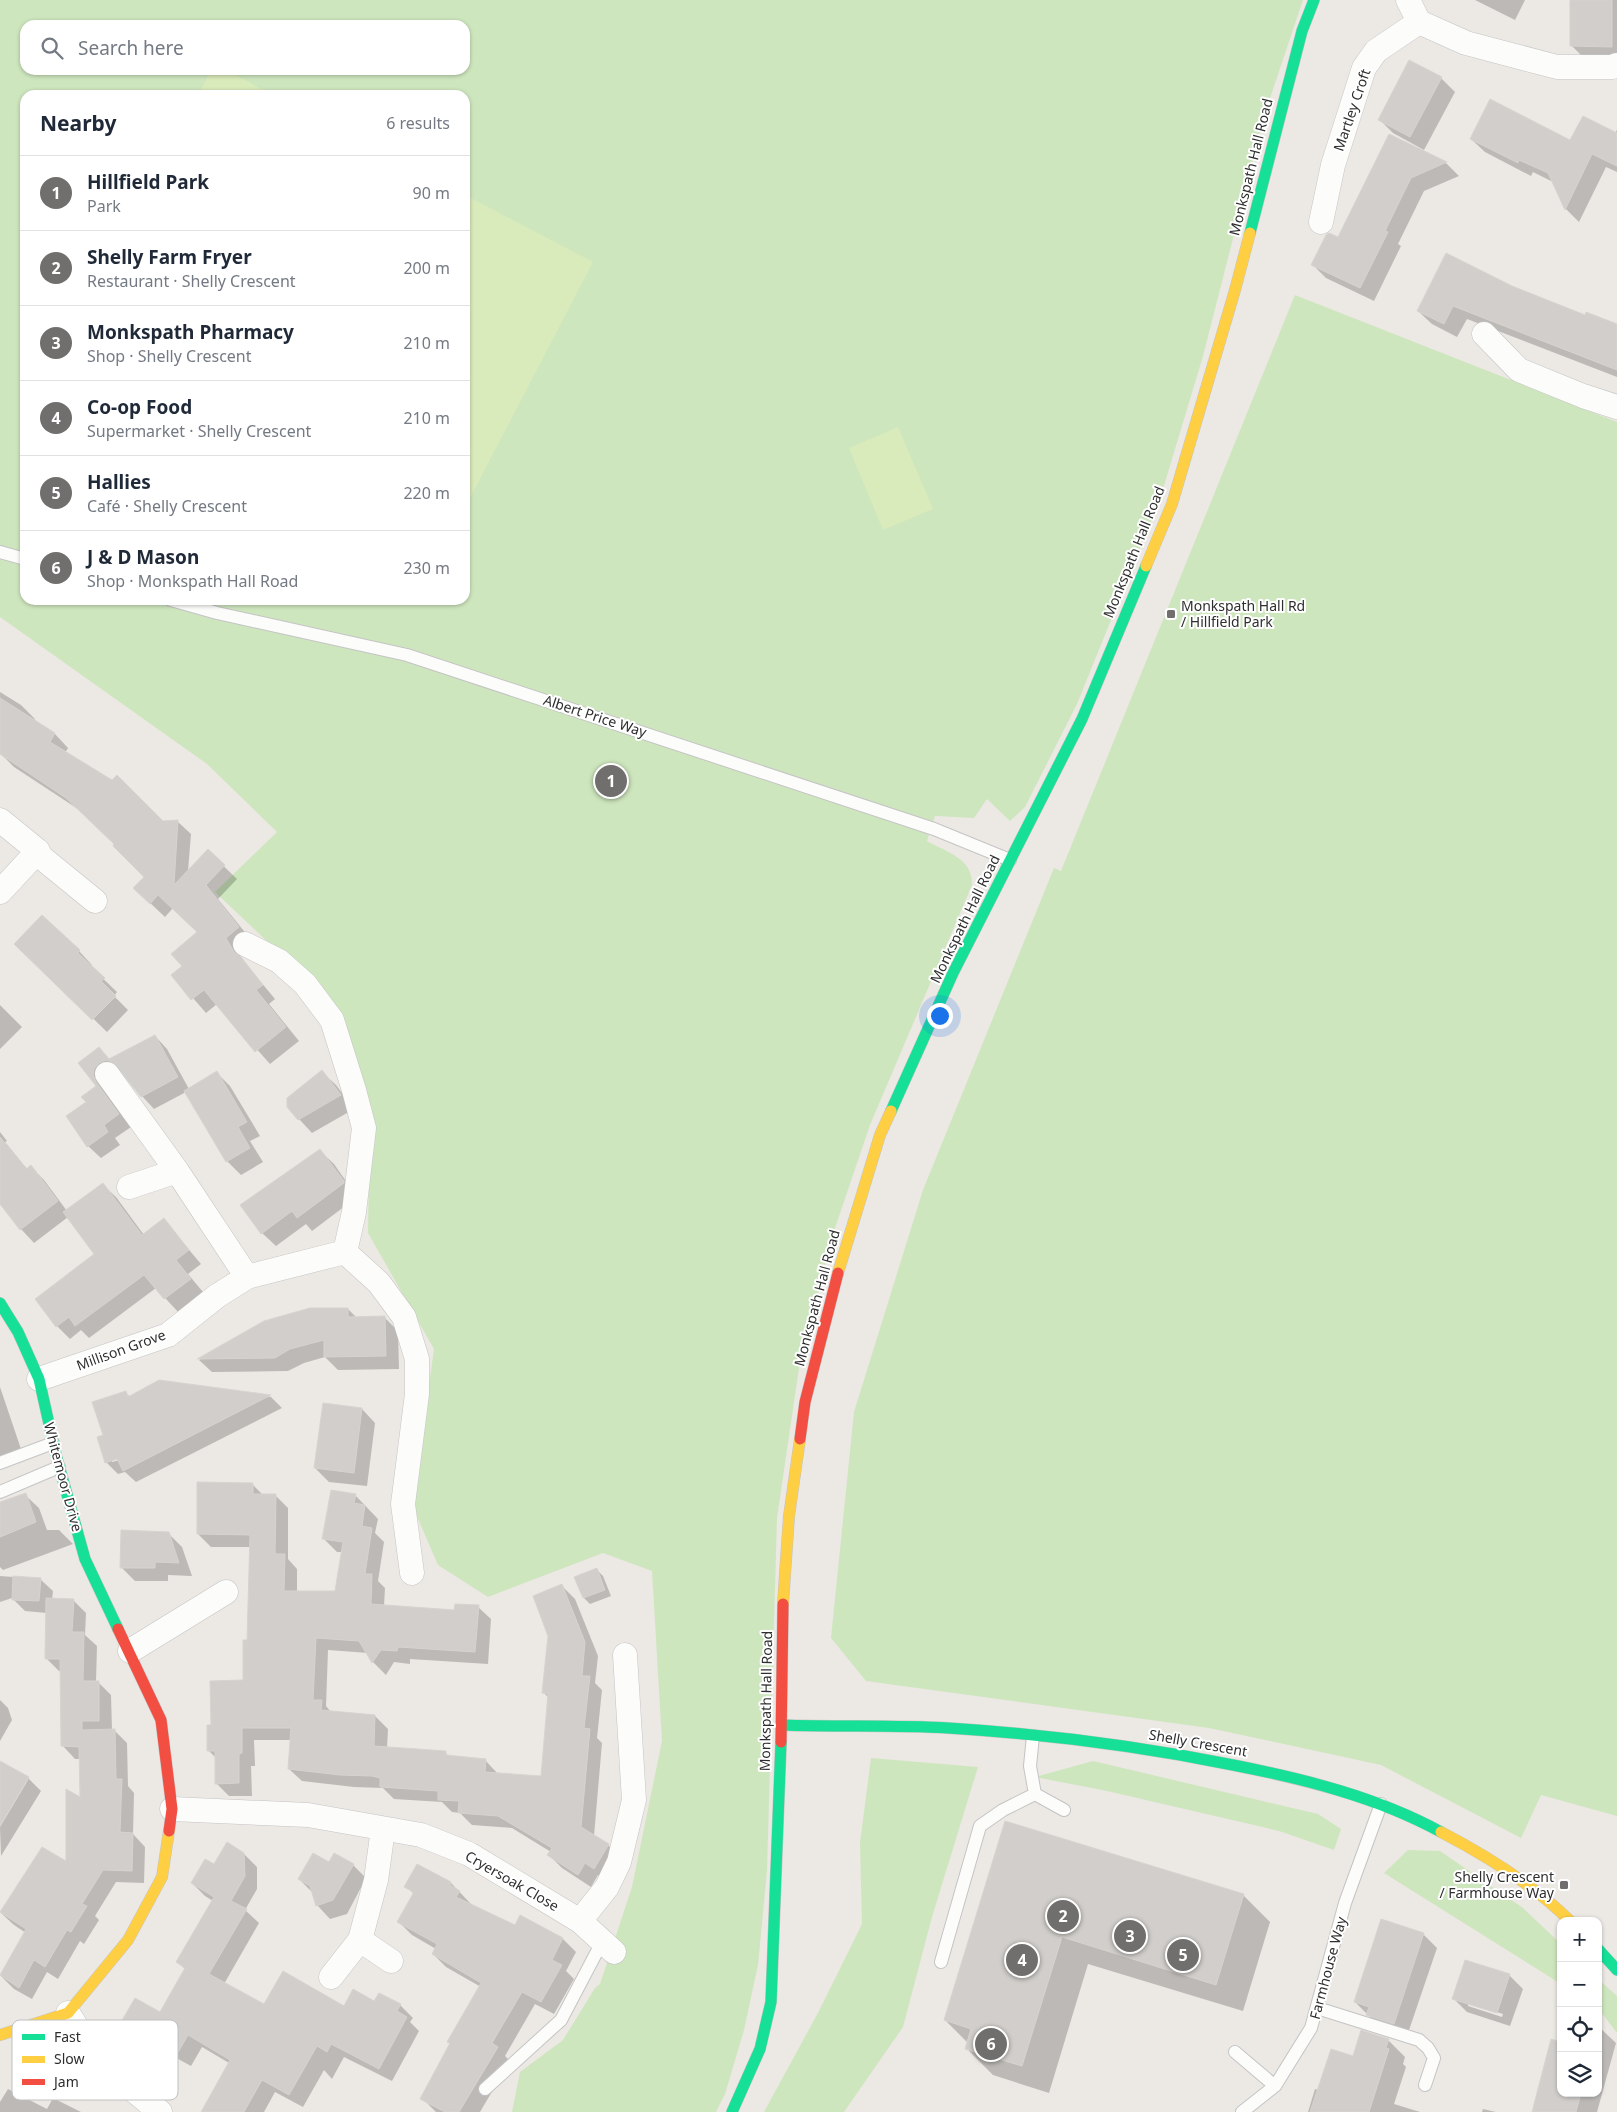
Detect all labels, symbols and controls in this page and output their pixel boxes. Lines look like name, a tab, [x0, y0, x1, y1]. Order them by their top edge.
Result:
search box	[20, 20, 470, 75]
icon: search	[38, 34, 66, 62]
text: Search here	[78, 35, 184, 61]
street label: Martley Croft	[1329, 66, 1375, 154]
street label: Monkspath Hall Road	[1224, 96, 1277, 237]
text: Nearby	[40, 109, 116, 137]
text: 6 results	[386, 112, 450, 134]
text: Hillfield Park	[87, 169, 209, 195]
text: 1	[51, 182, 61, 204]
text: 90 m	[413, 182, 450, 204]
text: Park	[87, 195, 121, 217]
text: Shelly Farm Fryer	[87, 244, 252, 270]
text: 2	[51, 257, 61, 279]
text: 200 m	[403, 257, 450, 279]
text: Restaurant · Shelly Crescent	[87, 270, 296, 292]
text: Monkspath Pharmacy	[87, 319, 294, 345]
text: 3	[51, 332, 61, 354]
text: 210 m	[403, 332, 450, 354]
text: Shop · Shelly Crescent	[87, 345, 252, 367]
text: Co-op Food	[87, 394, 192, 420]
text: 4	[51, 407, 61, 429]
text: 210 m	[403, 407, 450, 429]
text: Supermarket · Shelly Crescent	[87, 420, 311, 442]
text: Hallies	[87, 469, 151, 495]
text: 5	[51, 482, 61, 504]
text: 220 m	[403, 482, 450, 504]
street label: Monkspath Hall Road	[1098, 483, 1169, 621]
text: Café · Shelly Crescent	[87, 495, 247, 517]
text: J & D Mason	[87, 544, 199, 570]
text: 6	[51, 557, 61, 579]
text: 230 m	[403, 557, 450, 579]
text: Shop · Monkspath Hall Road	[87, 570, 298, 592]
place label: Monkspath Hall Rd / Hillfield Park	[1181, 596, 1305, 631]
marker: Monkspath Hall Rd / Hillfield Park	[1165, 608, 1177, 620]
street label: Albert Price Way	[541, 690, 650, 741]
pin: 1	[595, 762, 627, 800]
street label: Monkspath Hall Road	[925, 851, 1004, 986]
your location	[927, 1003, 953, 1029]
street label: Monkspath Hall Road	[789, 1228, 844, 1368]
street label: Millison Grove	[74, 1325, 168, 1374]
street label: Whitemoor Drive	[40, 1420, 87, 1534]
street label: Monkspath Hall Road	[755, 1631, 776, 1771]
street label: Shelly Crescent	[1147, 1725, 1249, 1761]
street label: Cryersoak Close	[462, 1846, 563, 1915]
place label: Shelly Crescent / Farmhouse Way	[1439, 1867, 1555, 1902]
marker: Shelly Crescent / Farmhouse Way	[1558, 1879, 1570, 1891]
pin: 2	[1047, 1897, 1079, 1935]
street label: Farmhouse Way	[1305, 1914, 1351, 2021]
pin: 3	[1114, 1917, 1146, 1955]
map controls	[1557, 1917, 1602, 2097]
button: +	[1557, 1917, 1602, 1962]
pin: 5	[1167, 1936, 1199, 1974]
pin: 4	[1006, 1941, 1038, 1979]
button: −	[1557, 1962, 1602, 2007]
button: locate	[1557, 2007, 1602, 2052]
legend	[12, 2020, 178, 2100]
pin: 6	[975, 2025, 1007, 2063]
text: Fast	[54, 2027, 81, 2046]
text: Slow	[54, 2049, 85, 2068]
button: layers	[1557, 2052, 1602, 2097]
text: Jam	[52, 2072, 79, 2091]

